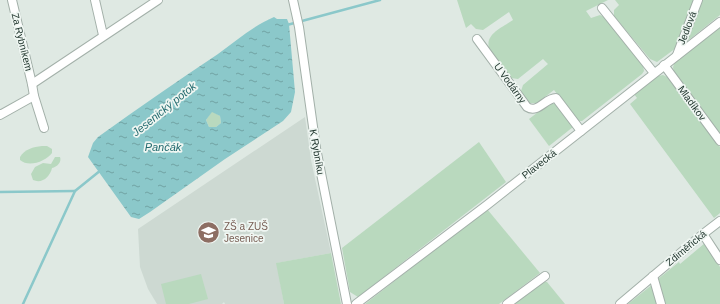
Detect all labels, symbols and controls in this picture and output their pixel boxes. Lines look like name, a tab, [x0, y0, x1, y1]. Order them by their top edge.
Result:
street label: Jedlová	[676, 10, 698, 46]
street label: Za Rybníkem	[9, 12, 35, 72]
street label: U Vodárny	[492, 61, 528, 105]
water label: Jesenický potok	[129, 79, 199, 139]
street label: Mladíkov	[676, 84, 708, 122]
street label: K Rybníku	[308, 128, 326, 176]
water label: Pančák	[145, 141, 182, 153]
street label: Plavecká	[520, 147, 559, 181]
school or university icon: ZŠ a ZUŠ Jesenice	[195, 219, 221, 245]
place label: ZŠ a ZUŠ Jesenice	[224, 220, 268, 244]
street label: Zdiměřická	[664, 228, 709, 268]

